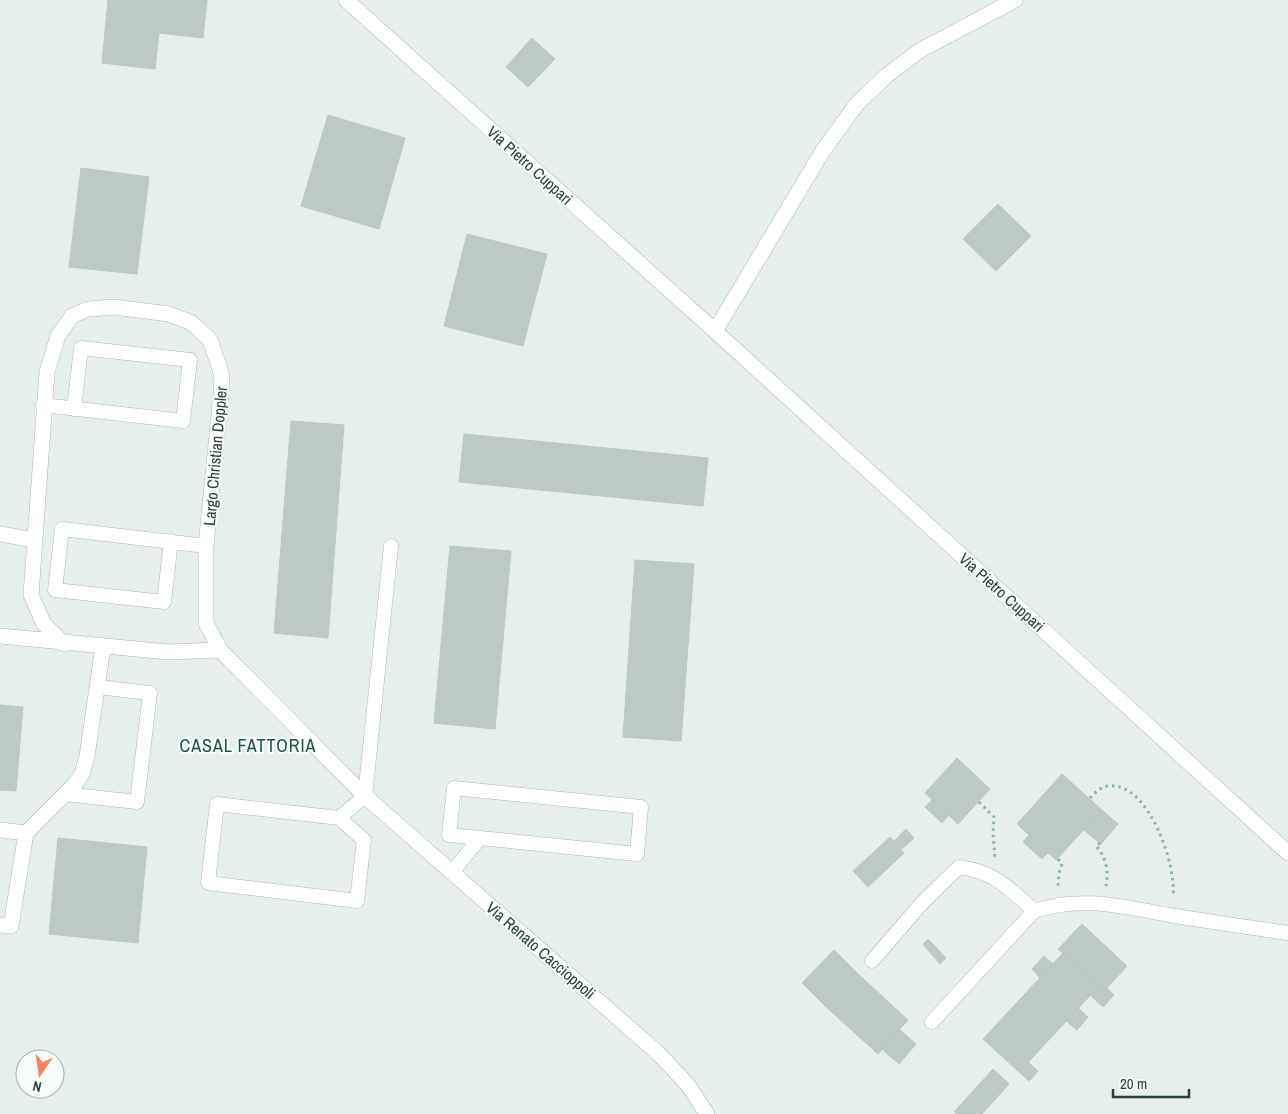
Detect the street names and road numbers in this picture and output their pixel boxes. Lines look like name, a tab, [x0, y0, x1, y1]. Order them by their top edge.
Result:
street label: Via Pietro Cuppari	[482, 121, 578, 209]
street label: Largo Christian Doppler	[198, 385, 232, 527]
street label: Via Pietro Cuppari	[954, 548, 1050, 636]
street label: Via Renato Caccioppoli	[482, 896, 600, 1004]

